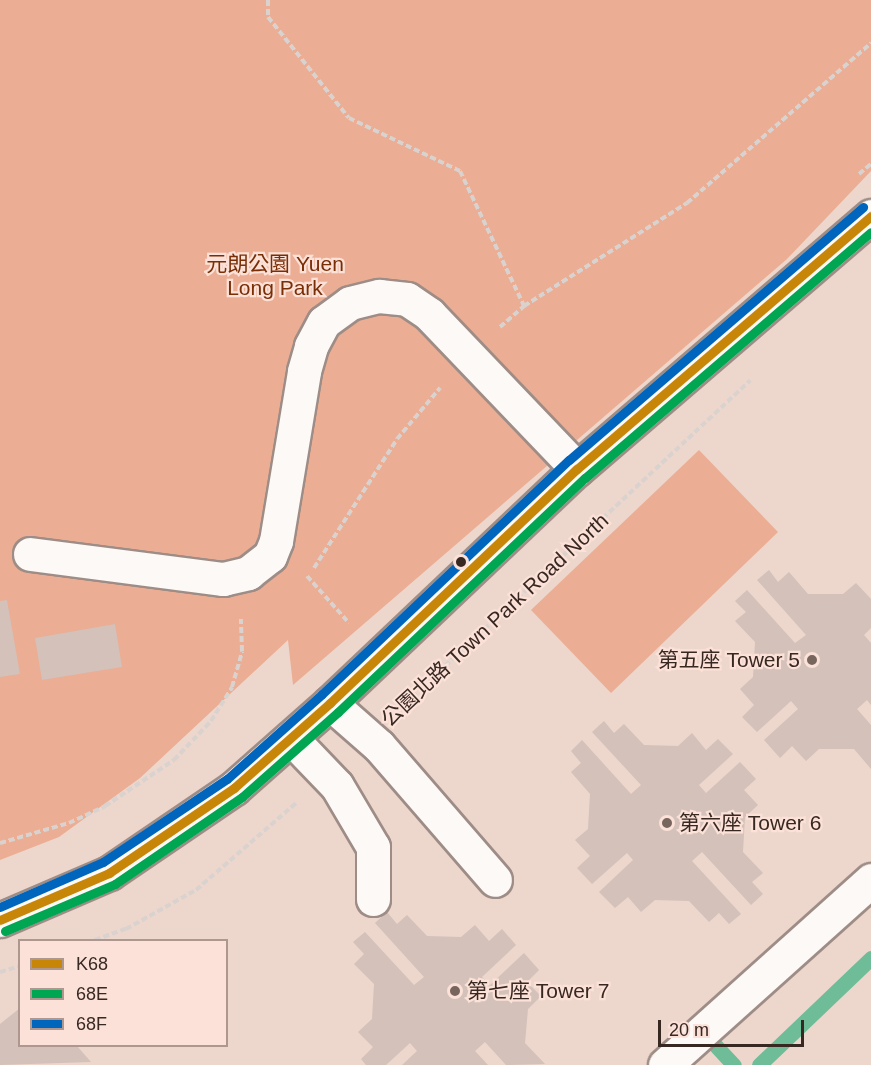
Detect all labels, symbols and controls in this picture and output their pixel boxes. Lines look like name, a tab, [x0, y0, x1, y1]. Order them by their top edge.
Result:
park label: 元朗公園 Yuen Long Park	[206, 251, 344, 301]
street label: 公園北路 Town Park Road North	[376, 508, 614, 732]
unlabelled marker	[455, 556, 467, 568]
place label: 第五座 Tower 5	[658, 647, 800, 673]
marker: 第五座 Tower 5	[805, 653, 819, 667]
place label: 第六座 Tower 6	[679, 810, 821, 836]
marker: 第六座 Tower 6	[660, 816, 674, 830]
legend	[18, 939, 228, 1047]
text: K68	[76, 954, 108, 974]
place label: 第七座 Tower 7	[467, 978, 609, 1004]
text: 68E	[76, 984, 108, 1004]
marker: 第七座 Tower 7	[448, 984, 462, 998]
scale bar	[661, 1008, 806, 1046]
text: 68F	[76, 1014, 107, 1034]
text: 20 m	[669, 1020, 709, 1040]

